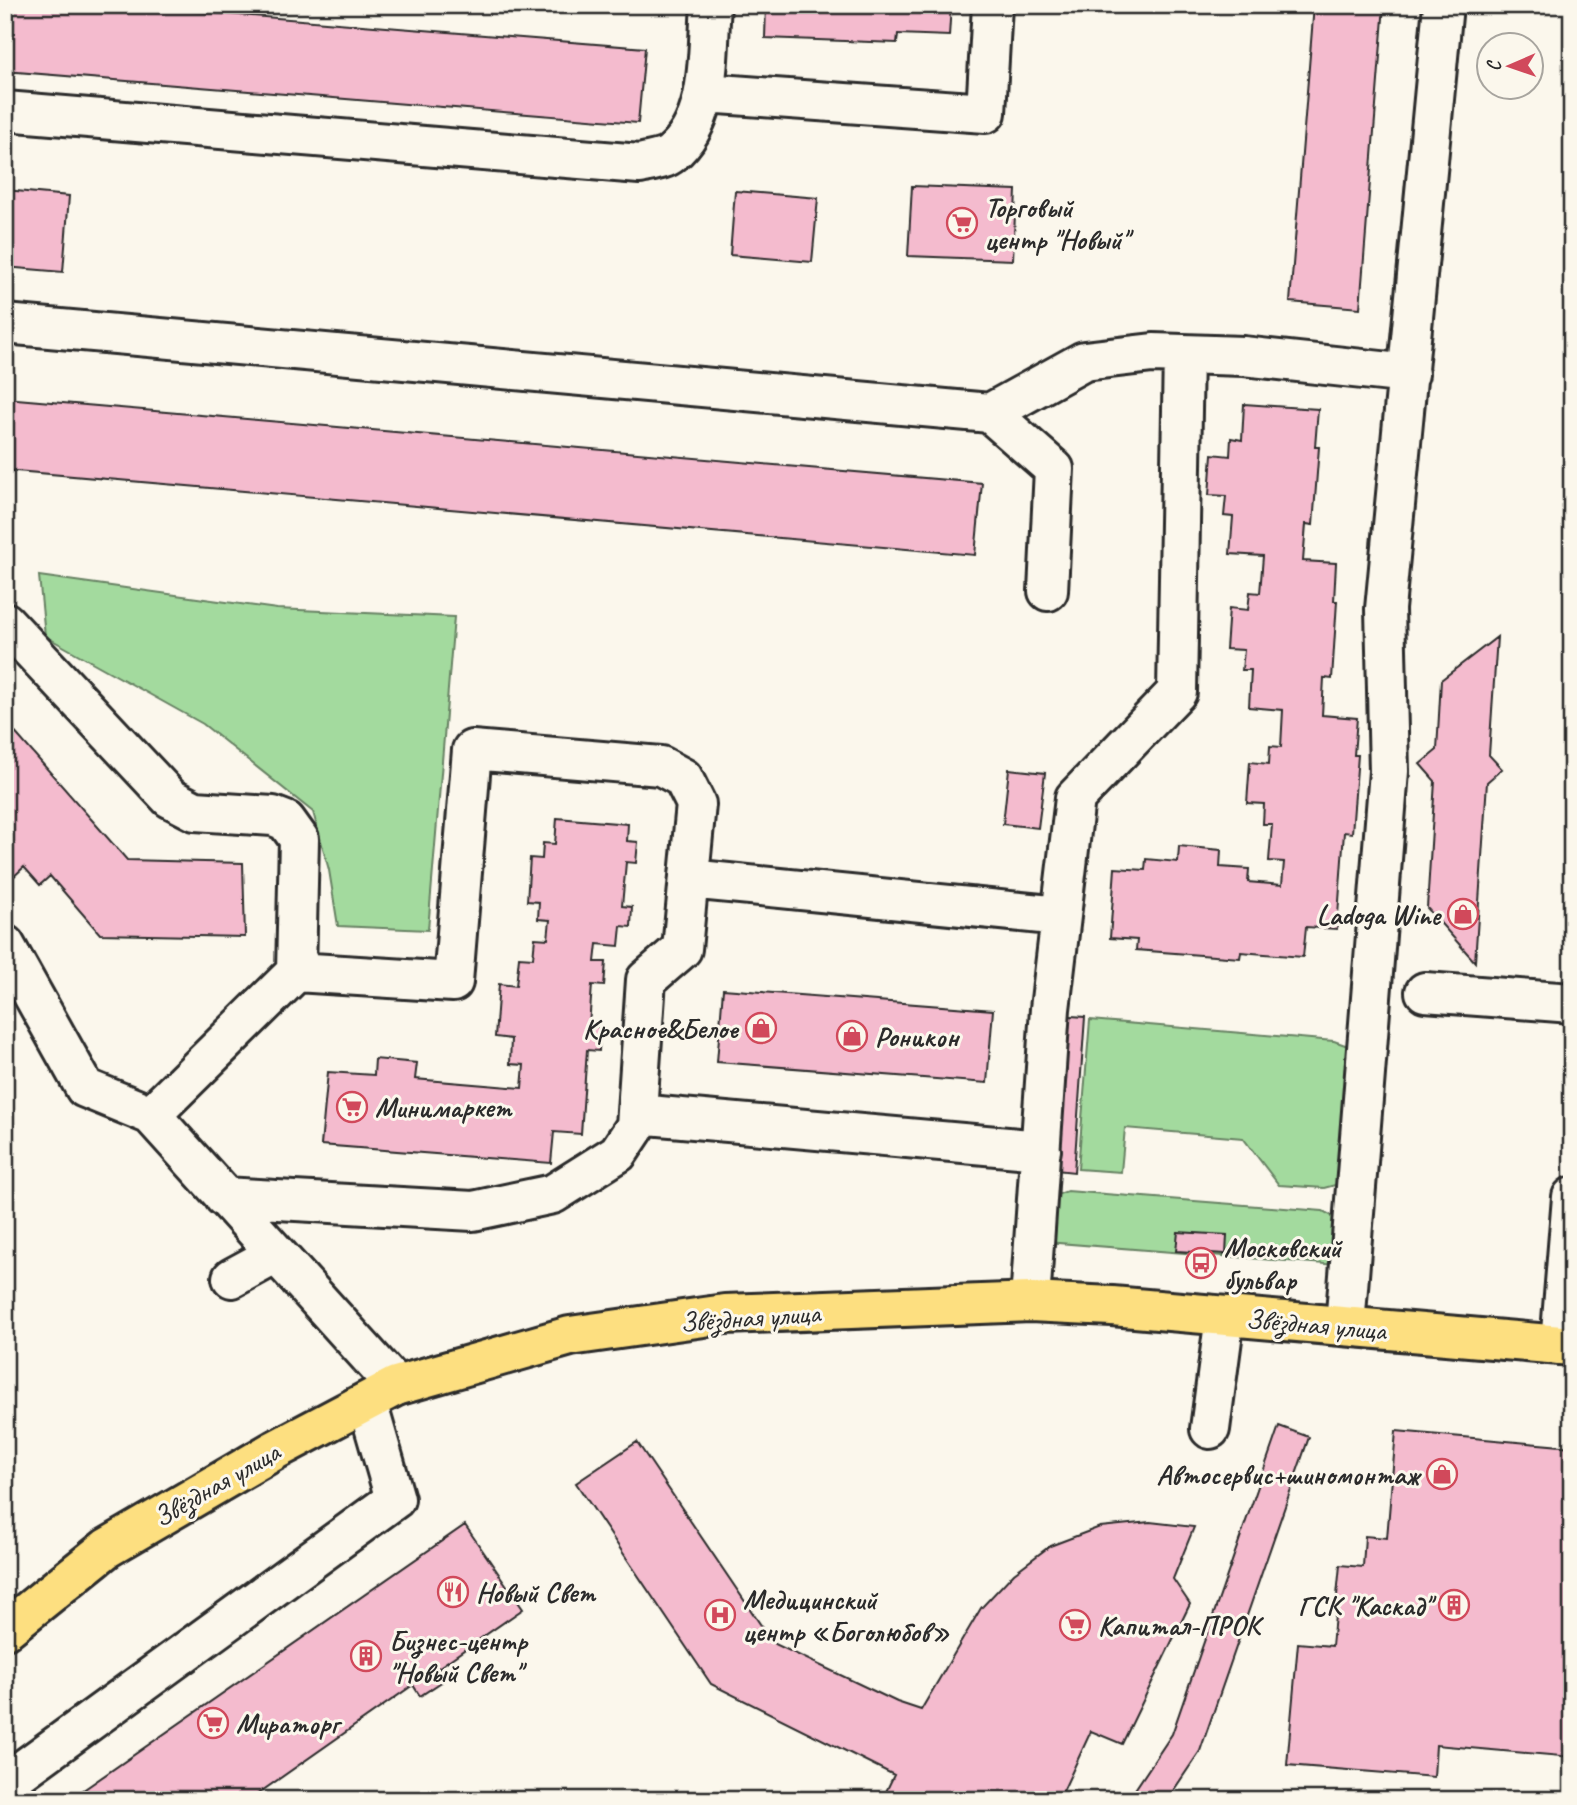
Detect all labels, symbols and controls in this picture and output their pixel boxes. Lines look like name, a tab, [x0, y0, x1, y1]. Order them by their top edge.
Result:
north arrow	[1476, 32, 1546, 102]
text: С	[1482, 59, 1506, 72]
place label: Торговый центр "Новый"	[985, 190, 1134, 257]
supermarket icon: Торговый центр "Новый"	[945, 206, 979, 240]
place label: Ladoga Wine	[1317, 897, 1443, 932]
shop icon: Ladoga Wine	[1446, 897, 1480, 931]
place label: Красное&Белое	[583, 1011, 740, 1046]
shop icon: Красное&Белое	[744, 1011, 778, 1045]
shop icon: Роникон	[835, 1019, 869, 1053]
place label: Роникон	[875, 1019, 961, 1054]
supermarket icon: Минимаркет	[335, 1090, 369, 1124]
place label: Минимаркет	[375, 1090, 513, 1125]
place label: Московский бульвар	[1224, 1230, 1343, 1297]
bus stop icon: Московский бульвар	[1184, 1246, 1218, 1280]
street label: Звёздная улица	[679, 1295, 823, 1341]
street label: Звёздная улица	[1244, 1301, 1389, 1349]
street label: Звёздная улица	[147, 1433, 288, 1536]
place label: Автосервис+шиномонтаж	[1156, 1457, 1422, 1492]
shop icon: Автосервис+шиномонтаж	[1425, 1457, 1459, 1491]
restaurant icon: Новый Свет	[436, 1575, 470, 1609]
place label: Новый Свет	[476, 1575, 597, 1610]
place label: Медицинский центр «Боголюбов»	[743, 1582, 950, 1649]
place label: ГСК "Каскад"	[1298, 1588, 1437, 1623]
building icon: ГСК "Каскад"	[1437, 1588, 1471, 1622]
hospital icon: Медицинский центр «Боголюбов»	[703, 1598, 737, 1632]
supermarket icon: Капитал-ПРОК	[1058, 1608, 1092, 1642]
place label: Капитал-ПРОК	[1098, 1608, 1265, 1643]
place label: Бизнес-центр "Новый Свет"	[389, 1623, 529, 1690]
building icon: Бизнес-центр "Новый Свет"	[349, 1639, 383, 1673]
supermarket icon: Мираторг	[196, 1706, 230, 1740]
place label: Мираторг	[236, 1706, 343, 1741]

